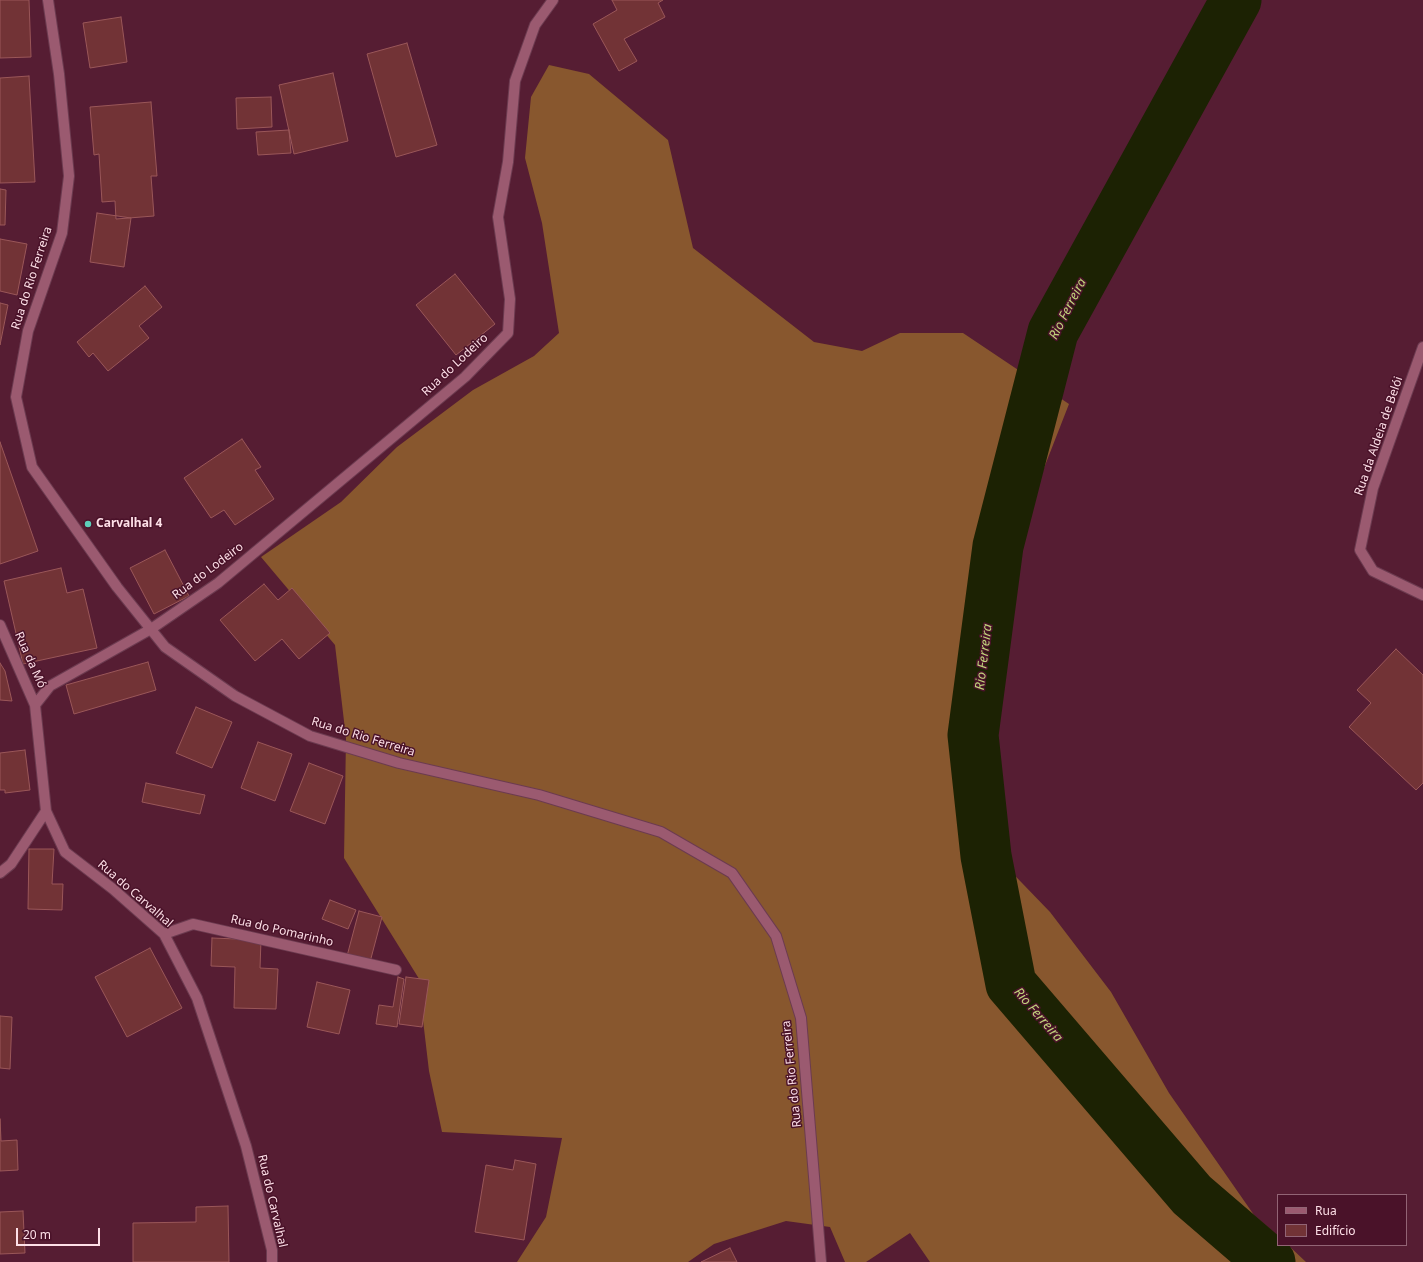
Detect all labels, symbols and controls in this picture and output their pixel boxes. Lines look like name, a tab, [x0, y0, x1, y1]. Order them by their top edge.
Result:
street label: Rua do Rio Ferreira	[9, 225, 55, 331]
water label: Rio Ferreira	[1046, 276, 1090, 342]
street label: Rua do Lodeiro	[419, 331, 491, 399]
street label: Rua da Aldeia de Belói	[1352, 375, 1406, 497]
place label: Carvalhal 4	[96, 517, 162, 531]
marker: Carvalhal 4	[83, 519, 93, 529]
street label: Rua do Lodeiro	[170, 540, 246, 602]
water label: Rio Ferreira	[972, 623, 996, 691]
street label: Rua da Mó	[11, 630, 49, 690]
street label: Rua do Rio Ferreira	[310, 714, 416, 760]
street label: Rua do Carvalhal	[94, 857, 176, 931]
street label: Rua do Pomarinho	[229, 912, 335, 950]
water label: Rio Ferreira	[1010, 985, 1066, 1045]
street label: Rua do Rio Ferreira	[779, 1020, 805, 1128]
street label: Rua do Carvalhal	[254, 1153, 290, 1249]
legend	[1277, 1194, 1407, 1246]
text: Rua	[1315, 1202, 1337, 1219]
scale bar	[18, 1220, 102, 1246]
text: Edifício	[1315, 1222, 1356, 1239]
text: 20 m	[23, 1226, 51, 1243]

